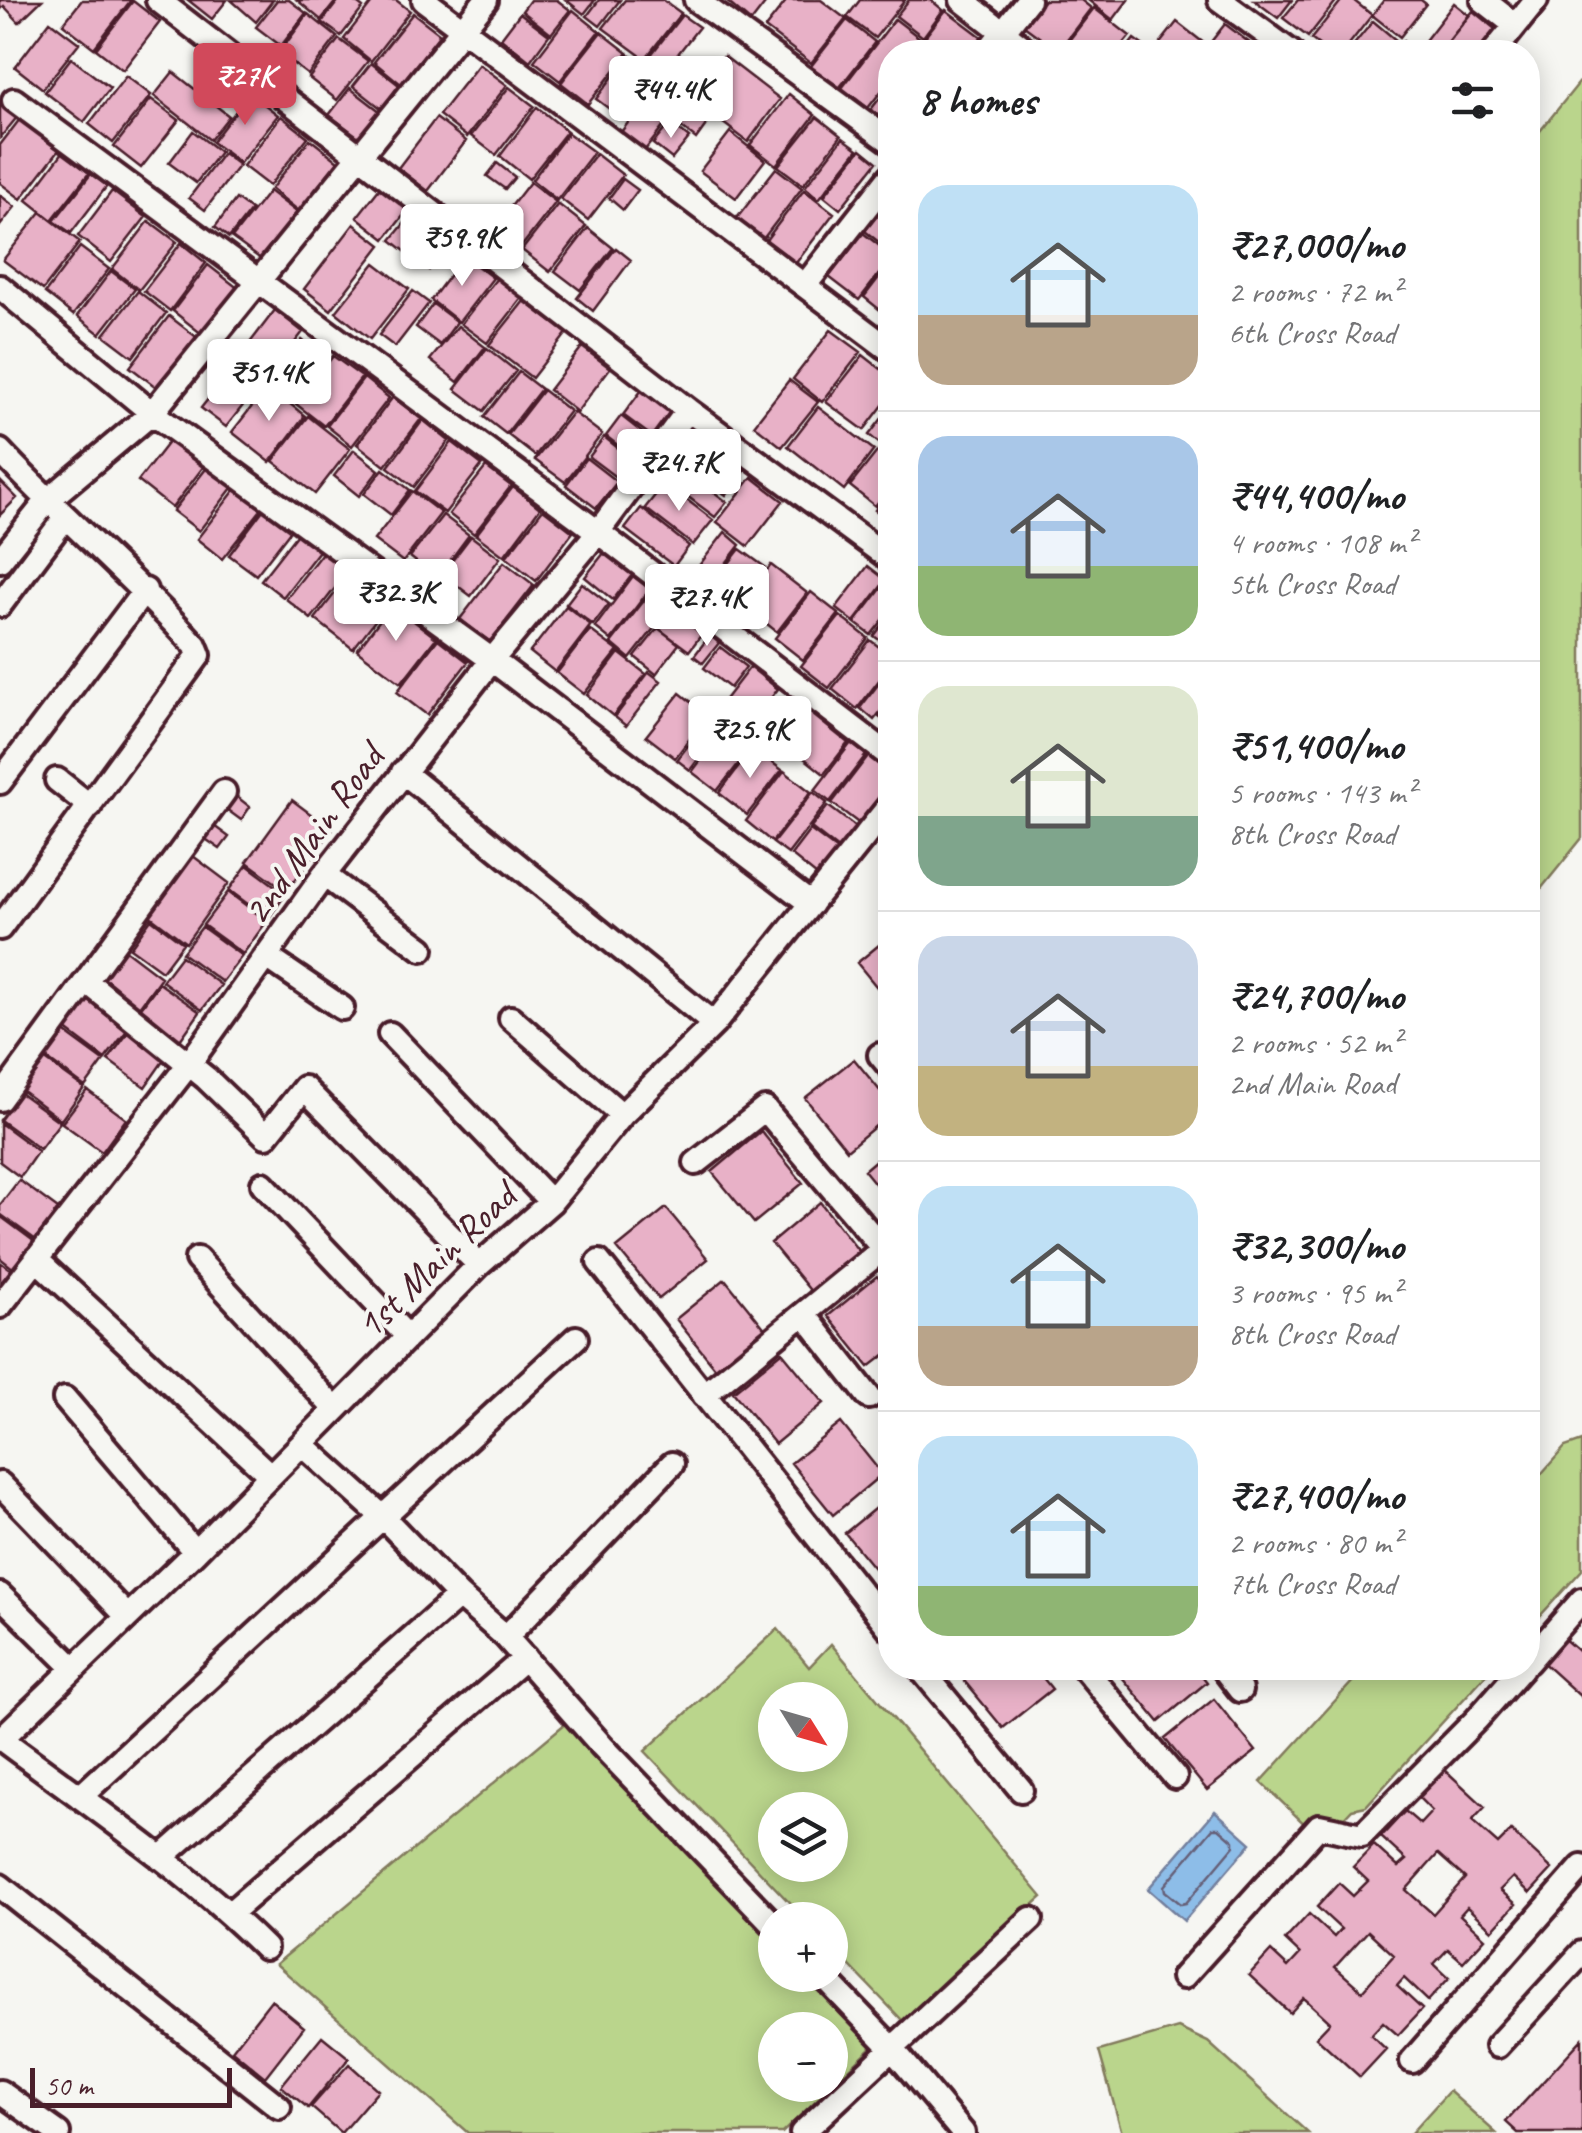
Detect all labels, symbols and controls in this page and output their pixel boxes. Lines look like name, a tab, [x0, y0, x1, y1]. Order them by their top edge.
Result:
pin: ₹27K	[186, 43, 304, 128]
text: ₹27K	[215, 55, 275, 96]
pin: ₹44.4K	[590, 56, 752, 141]
text: ₹44.4K	[631, 68, 711, 109]
icon: filters	[1445, 73, 1500, 128]
text: 8 homes	[918, 74, 1037, 127]
pin: ₹59.9K	[381, 204, 543, 289]
text: ₹59.9K	[423, 216, 501, 257]
text: ₹27,000/mo	[1228, 218, 1403, 271]
icon: home	[998, 225, 1118, 345]
text: 2 rooms · 72 m²	[1228, 271, 1401, 312]
text: 6th Cross Road	[1228, 312, 1396, 353]
pin: ₹51.4K	[188, 339, 350, 424]
text: ₹51.4K	[229, 351, 309, 392]
pin: ₹24.7K	[598, 429, 760, 514]
text: ₹24.7K	[639, 441, 719, 482]
text: ₹44,400/mo	[1228, 469, 1404, 522]
icon: home	[998, 476, 1118, 596]
text: 4 rooms · 108 m²	[1228, 522, 1415, 563]
pin: ₹32.3K	[315, 559, 477, 644]
text: 5th Cross Road	[1228, 563, 1396, 604]
pin: ₹27.4K	[626, 564, 788, 649]
text: ₹32.3K	[356, 571, 436, 612]
text: ₹27.4K	[667, 576, 747, 617]
pin: ₹25.9K	[669, 696, 831, 781]
text: ₹25.9K	[710, 708, 790, 749]
text: ₹51,400/mo	[1228, 719, 1403, 772]
icon: home	[998, 726, 1118, 846]
street label: 2nd Main Road	[231, 730, 398, 934]
text: 5 rooms · 143 m²	[1228, 772, 1415, 813]
text: 8th Cross Road	[1228, 813, 1396, 854]
text: ₹24,700/mo	[1228, 969, 1403, 1022]
icon: home	[998, 976, 1118, 1096]
text: 2 rooms · 52 m²	[1228, 1022, 1401, 1063]
text: 2nd Main Road	[1228, 1063, 1396, 1104]
street label: 1st Main Road	[345, 1168, 531, 1349]
text: ₹32,300/mo	[1228, 1219, 1404, 1272]
icon: home	[998, 1226, 1118, 1346]
text: 3 rooms · 95 m²	[1228, 1272, 1401, 1313]
text: 8th Cross Road	[1228, 1313, 1396, 1354]
text: ₹27,400/mo	[1228, 1469, 1403, 1522]
icon: home	[998, 1476, 1118, 1596]
text: 2 rooms · 80 m²	[1228, 1522, 1401, 1563]
text: 7th Cross Road	[1228, 1563, 1396, 1604]
north arrow	[758, 1682, 848, 1772]
map controls	[758, 1682, 848, 2102]
button: layers	[758, 1792, 848, 1882]
button: +	[758, 1902, 848, 1992]
button: −	[758, 2012, 848, 2102]
scale bar	[30, 2063, 232, 2108]
text: 50 m	[45, 2068, 93, 2103]

